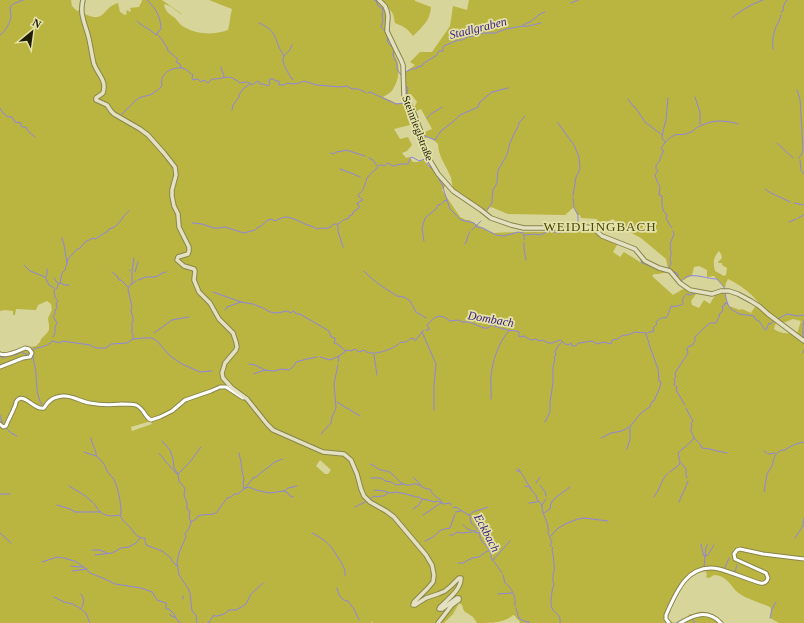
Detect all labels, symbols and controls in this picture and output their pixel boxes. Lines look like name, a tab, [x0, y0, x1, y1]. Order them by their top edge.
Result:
north arrow	[12, 12, 52, 52]
water label: Stadlgraben	[448, 14, 508, 42]
text: N	[30, 16, 43, 30]
street label: Steinrieglstraße	[400, 94, 436, 162]
district label: WEIDLINGBACH	[543, 219, 657, 234]
water label: Dombach	[466, 308, 515, 330]
water label: Eckbach	[471, 511, 503, 555]

